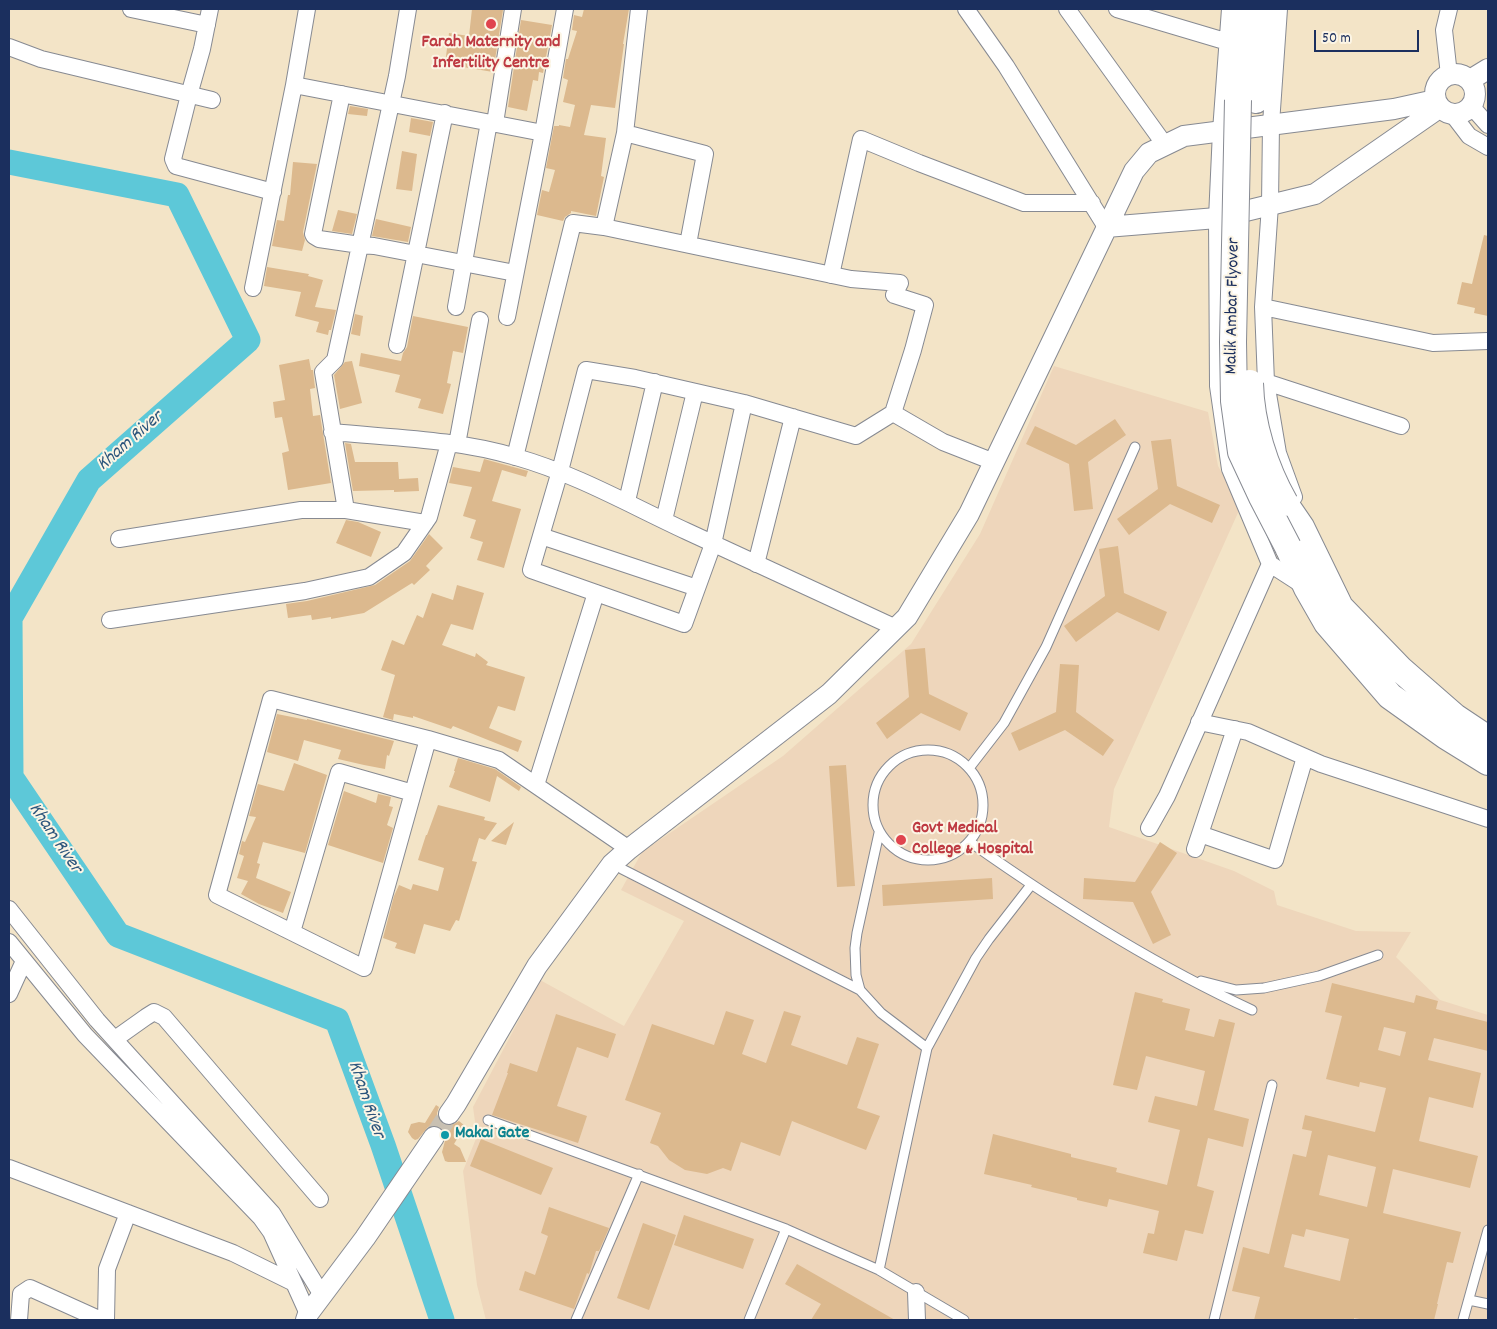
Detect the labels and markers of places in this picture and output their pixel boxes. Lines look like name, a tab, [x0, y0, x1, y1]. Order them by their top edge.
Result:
marker: Farah Maternity and Infertility Centre	[484, 17, 498, 31]
place label: Farah Maternity and Infertility Centre	[421, 33, 561, 76]
place label: Govt Medical College & Hospital	[912, 819, 1033, 862]
marker: Govt Medical College & Hospital	[894, 833, 908, 847]
place label: Makai Gate	[455, 1124, 529, 1146]
marker: Makai Gate	[439, 1129, 451, 1141]

